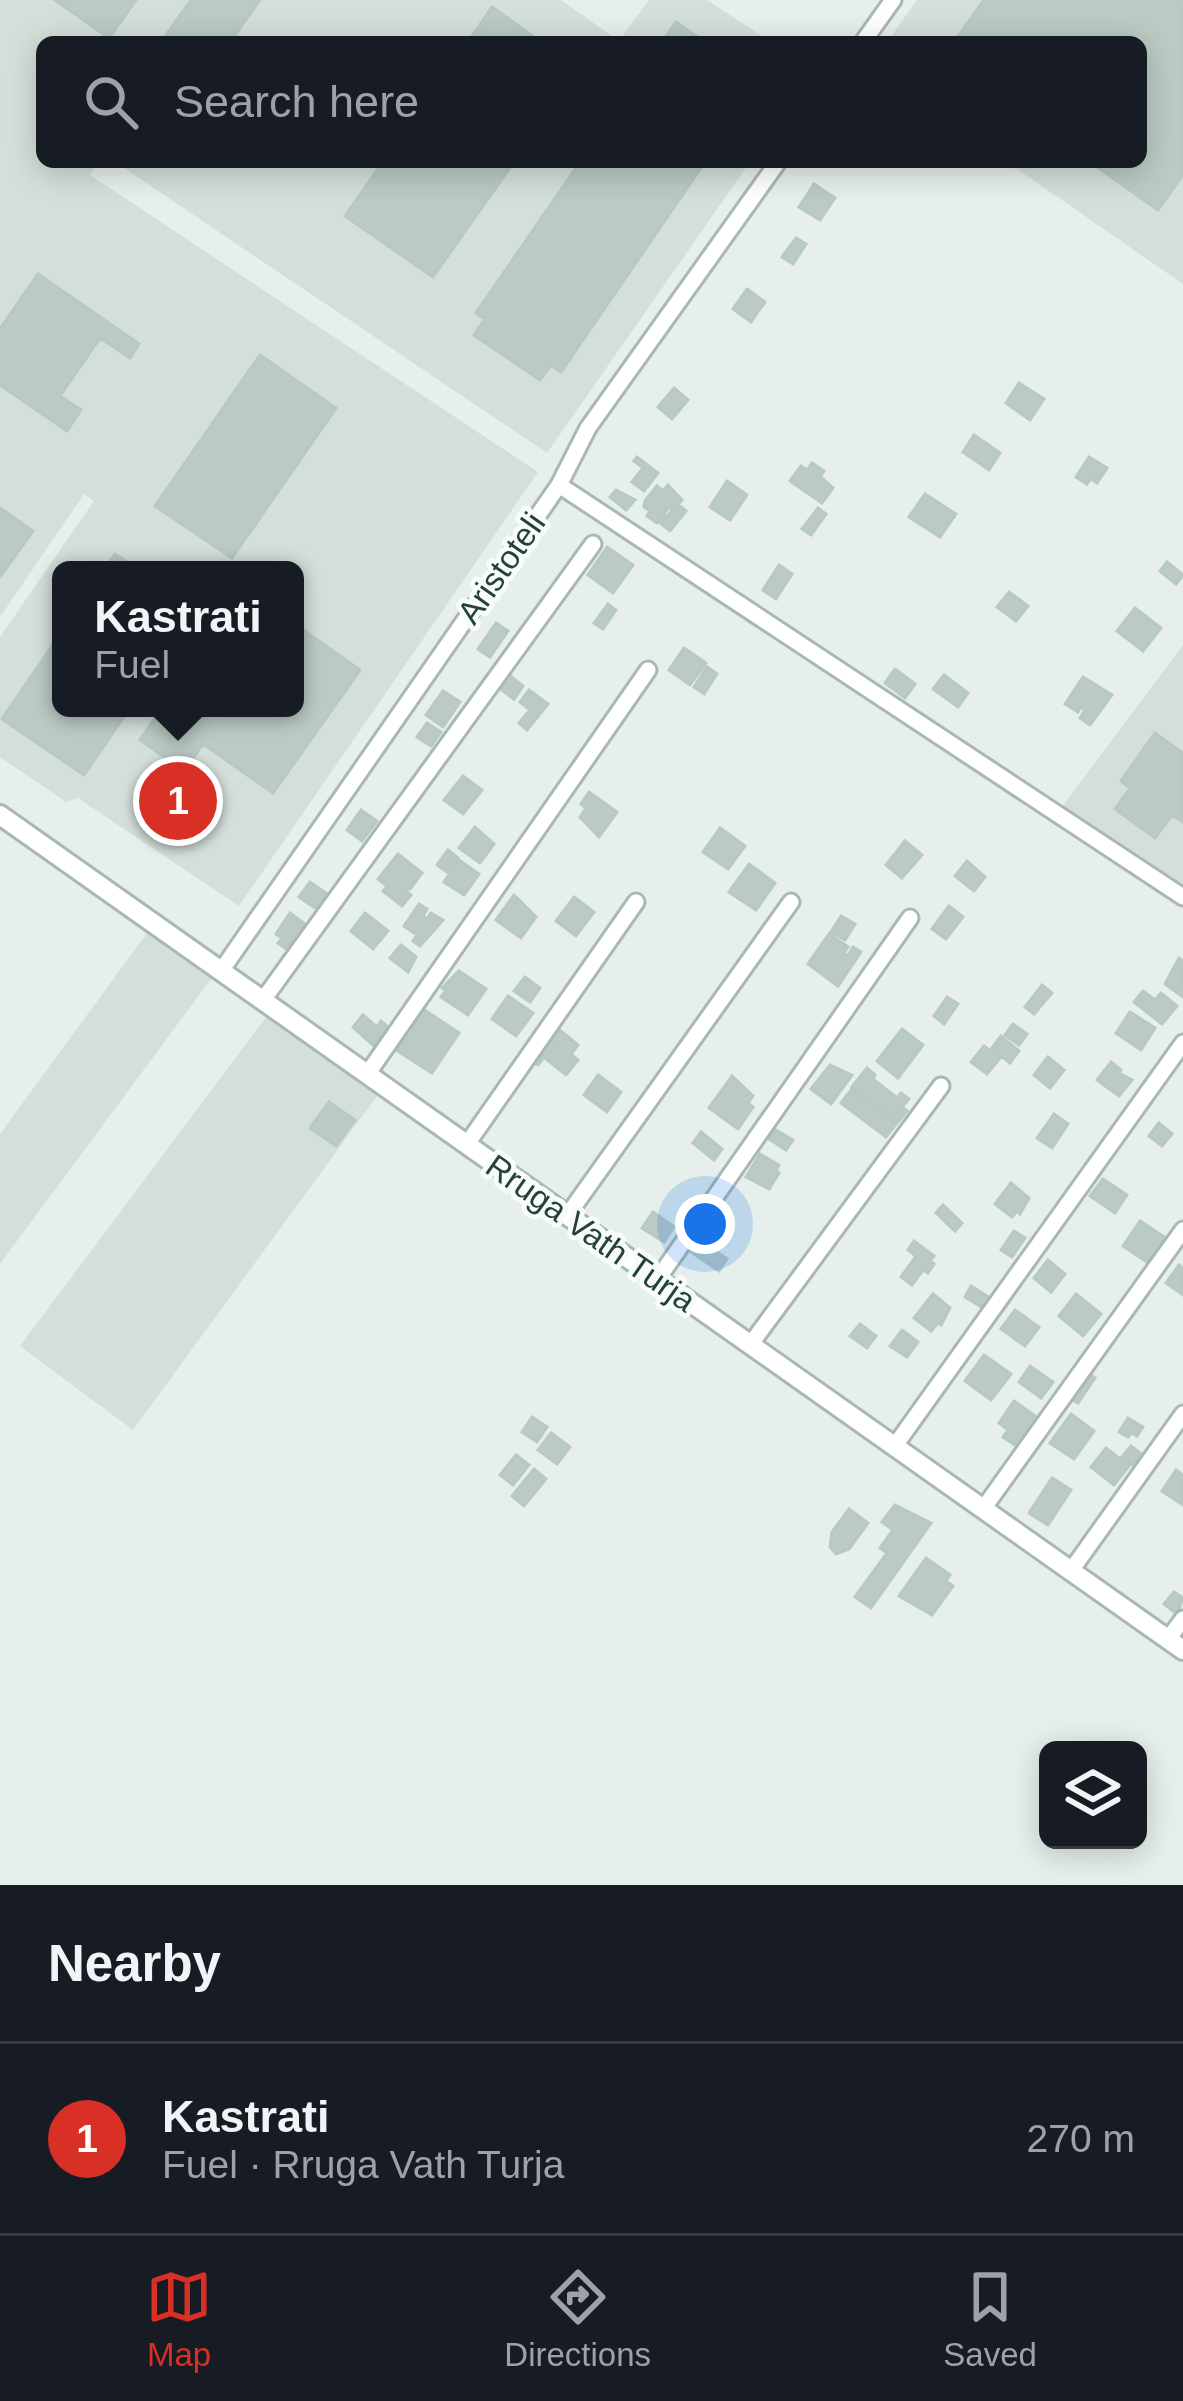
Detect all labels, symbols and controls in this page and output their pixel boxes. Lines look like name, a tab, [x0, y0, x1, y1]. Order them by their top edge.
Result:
search box	[36, 36, 1147, 168]
icon: search	[78, 69, 144, 135]
text: Search here	[174, 76, 419, 127]
street label: Aristoteli	[450, 506, 552, 630]
popup	[52, 561, 304, 717]
text: Kastrati	[94, 591, 262, 642]
text: Fuel	[94, 643, 170, 686]
pin: 1	[139, 756, 217, 846]
street label: Rruga Vath Turja	[479, 1147, 703, 1319]
your location	[675, 1194, 735, 1254]
map controls	[1039, 1741, 1147, 1849]
button: layers	[1039, 1741, 1147, 1849]
text: Nearby	[48, 1935, 221, 1992]
text: Kastrati	[162, 2091, 330, 2142]
text: 1	[76, 2117, 98, 2160]
text: 270 m	[1027, 2117, 1135, 2160]
text: Fuel · Rruga Vath Turja	[162, 2143, 564, 2186]
tab: Map	[146, 2264, 212, 2374]
tab: Directions	[504, 2264, 651, 2374]
tab: Saved	[943, 2264, 1037, 2374]

